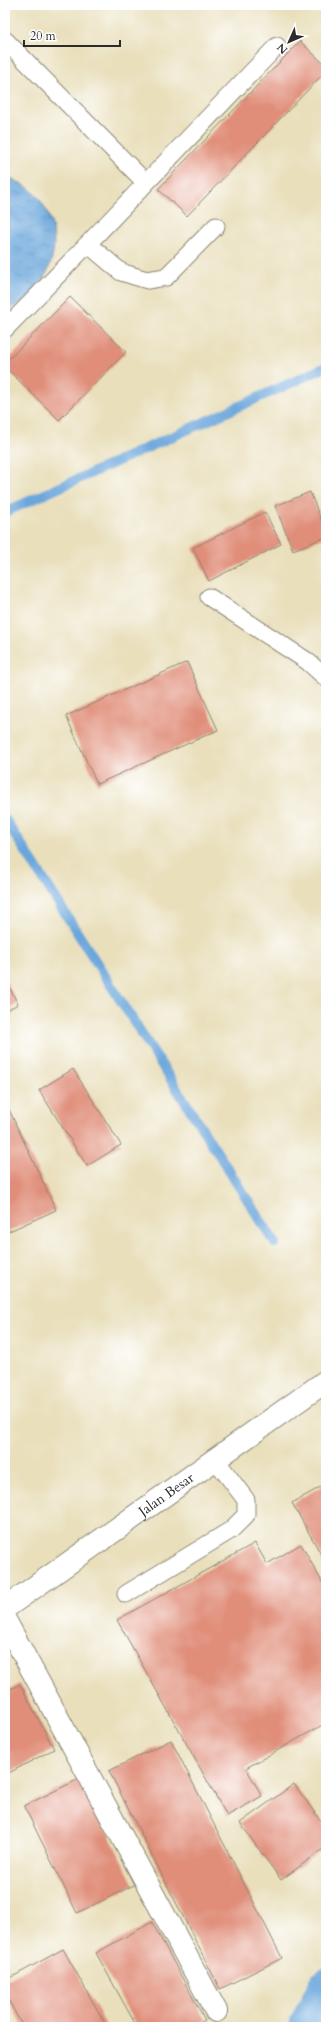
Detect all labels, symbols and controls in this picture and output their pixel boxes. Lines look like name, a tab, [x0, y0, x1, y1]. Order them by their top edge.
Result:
scale bar	[24, 22, 120, 48]
north arrow	[269, 22, 309, 62]
text: 20 m	[30, 28, 57, 44]
text: N	[273, 40, 291, 57]
street label: Jalan Besar	[133, 1468, 198, 1522]

